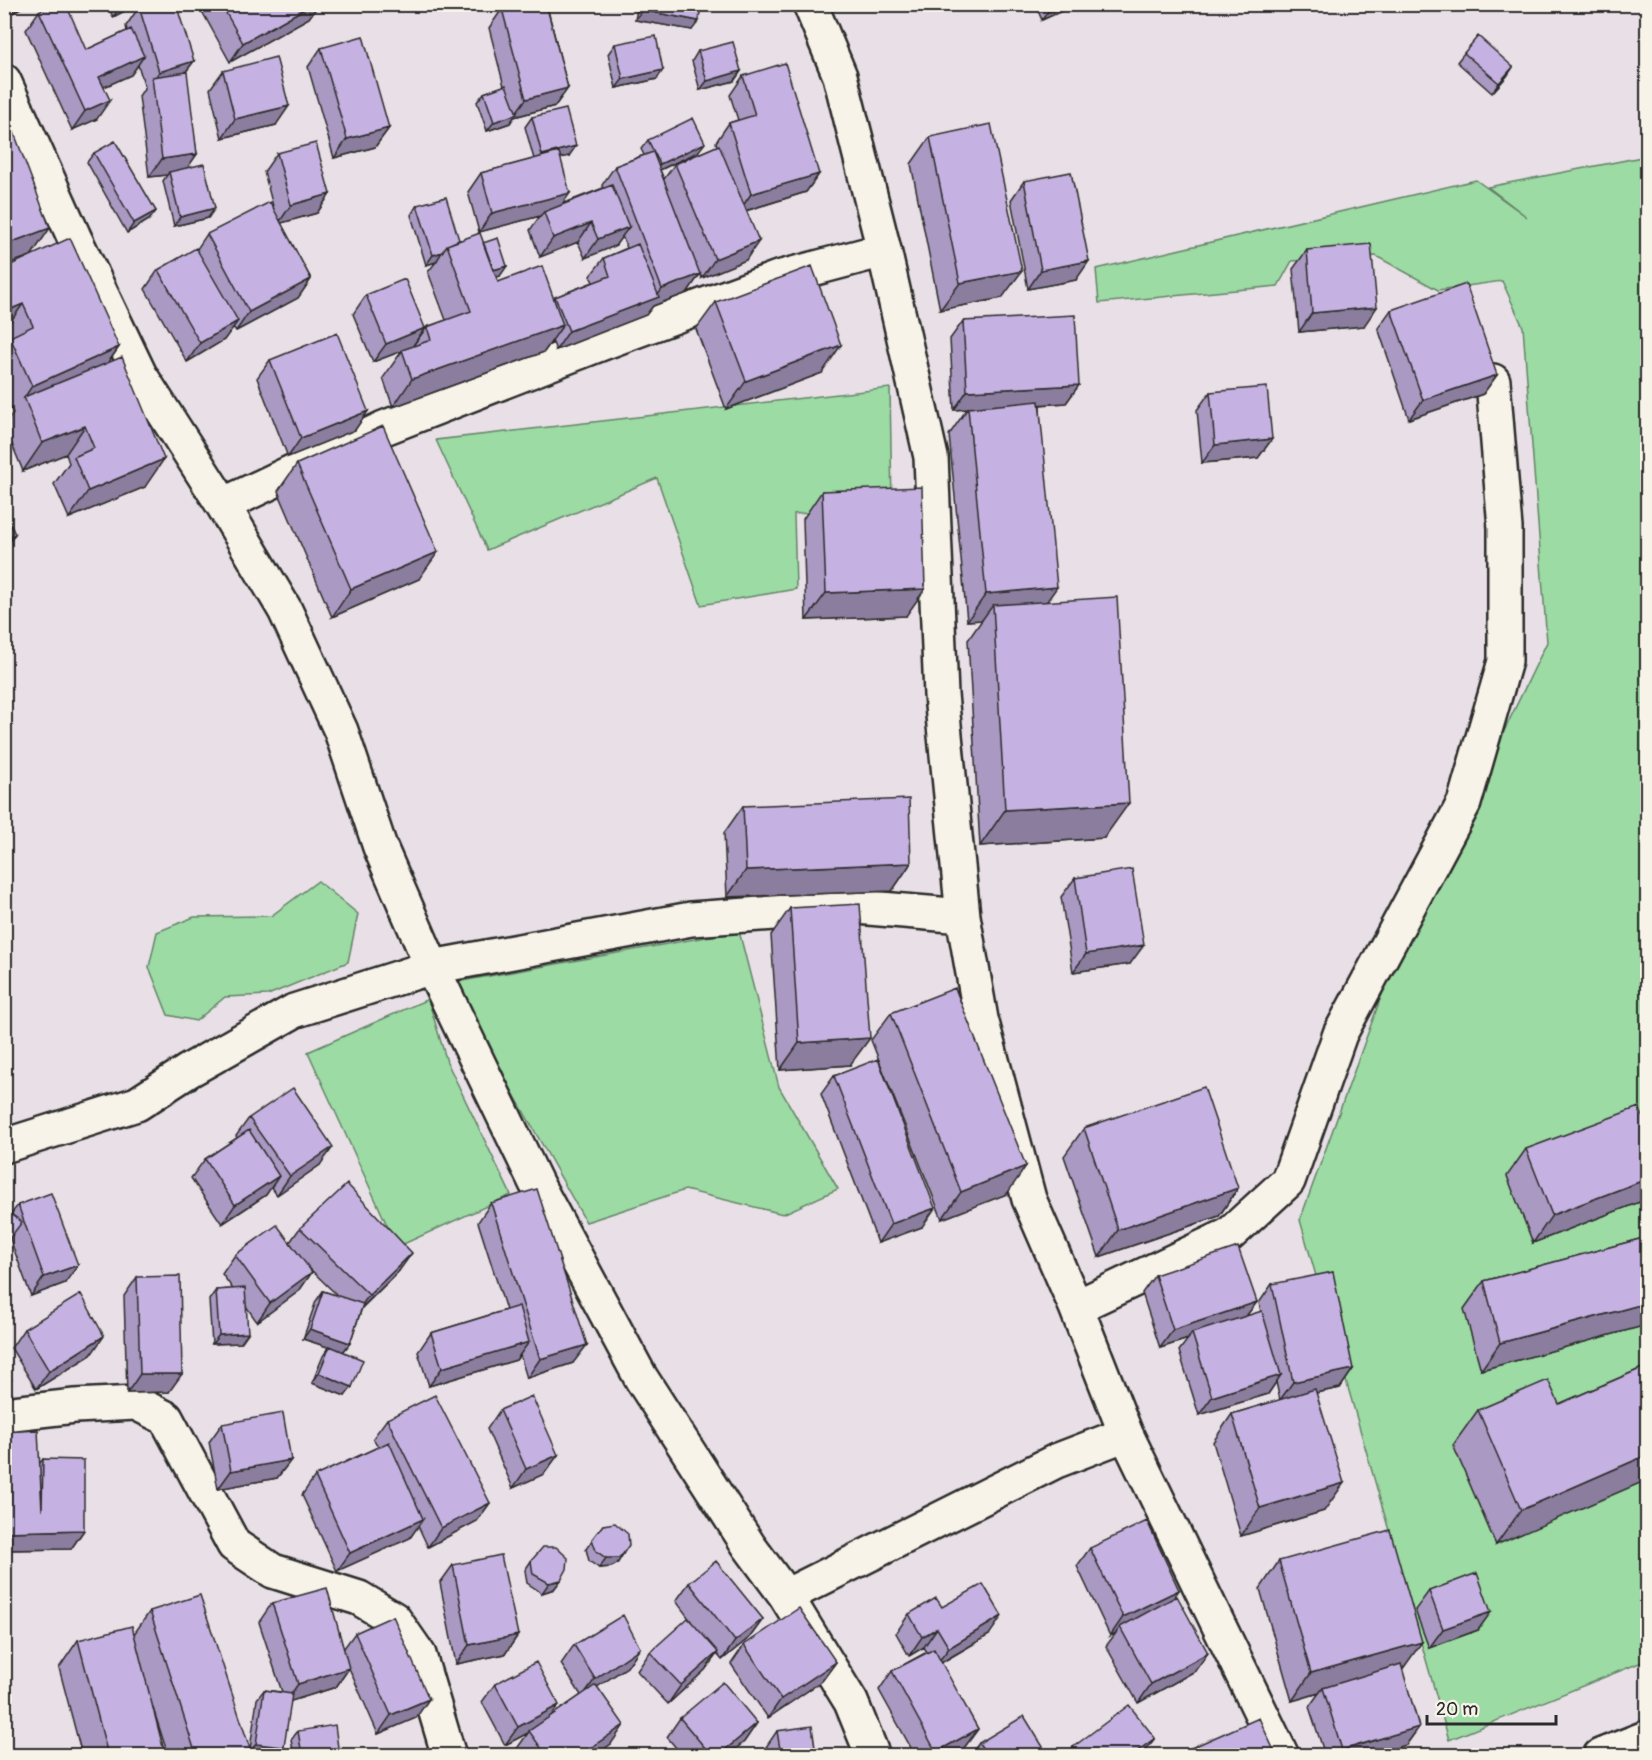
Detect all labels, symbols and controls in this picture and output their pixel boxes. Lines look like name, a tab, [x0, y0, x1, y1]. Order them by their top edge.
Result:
scale bar	[1427, 1688, 1556, 1726]
text: 20 m	[1436, 1698, 1478, 1721]

